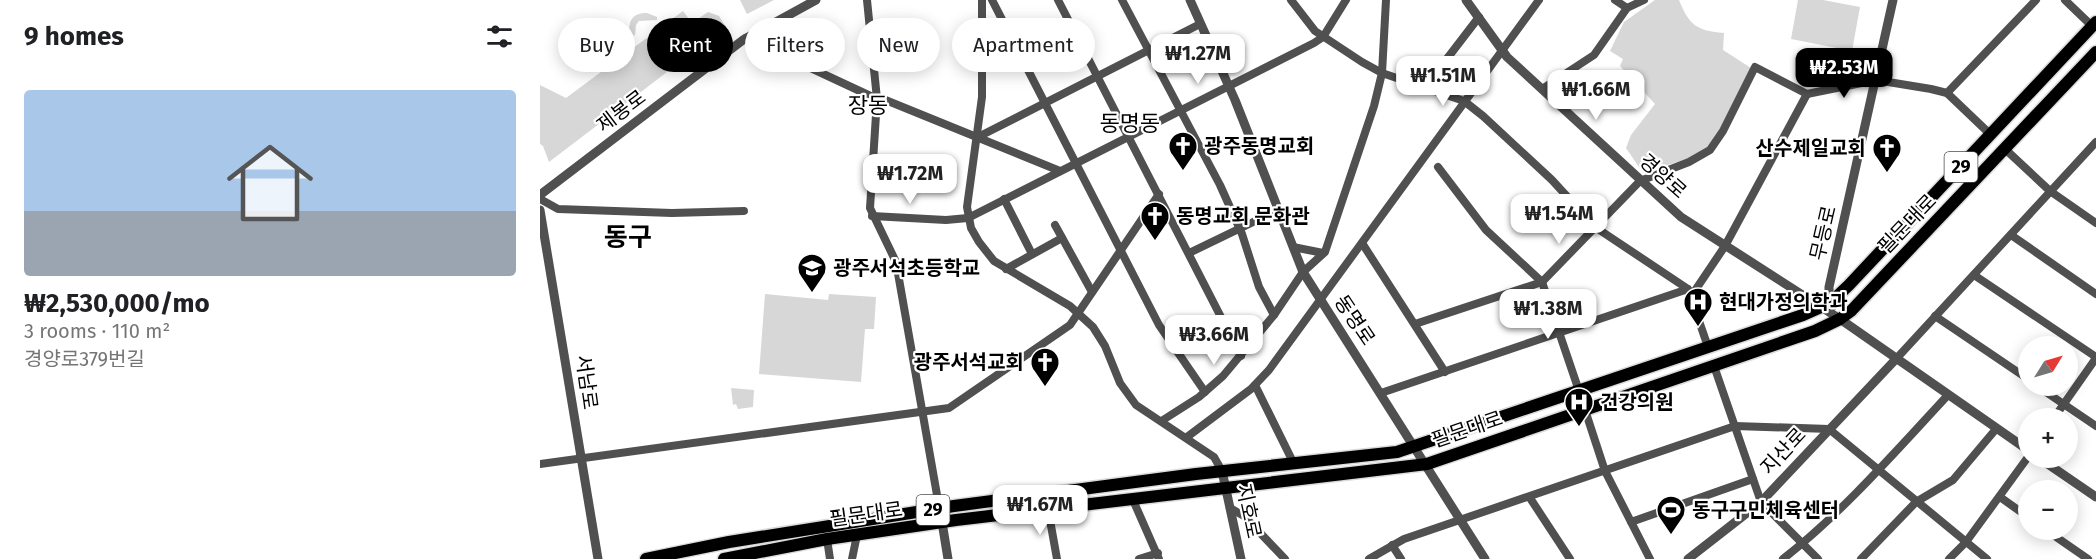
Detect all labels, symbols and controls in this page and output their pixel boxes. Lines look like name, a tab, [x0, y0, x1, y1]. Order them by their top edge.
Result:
chip: Buy	[558, 18, 635, 72]
chip: Rent	[647, 18, 733, 72]
chip: Filters	[745, 18, 845, 72]
chip: New	[857, 18, 940, 72]
chip: Apartment	[952, 18, 1095, 72]
icon: filters	[483, 20, 516, 53]
text: 9 homes	[24, 21, 124, 52]
pin: ₩1.27M	[1149, 34, 1247, 85]
text: ₩1.27M	[1165, 41, 1231, 65]
pin: ₩2.53M	[1795, 48, 1893, 99]
text: ₩2.53M	[1810, 55, 1878, 79]
pin: ₩1.51M	[1394, 56, 1492, 107]
text: ₩1.51M	[1410, 63, 1476, 87]
pin: ₩1.66M	[1547, 70, 1645, 121]
text: ₩1.66M	[1561, 77, 1631, 101]
street label: 제봉로	[592, 85, 650, 137]
district label: 장동	[848, 92, 888, 119]
district label: 동명동	[1100, 110, 1160, 137]
icon: home	[216, 129, 324, 237]
church icon: 광주동명교회	[1167, 130, 1199, 172]
church icon: 산수제일교회	[1871, 132, 1903, 174]
place label: 광주동명교회	[1204, 134, 1314, 158]
place label: 산수제일교회	[1756, 136, 1866, 160]
street label: 경양로	[1634, 149, 1692, 203]
road number: 29	[1944, 152, 1978, 182]
pin: ₩1.72M	[861, 154, 959, 205]
text: ₩1.72M	[877, 161, 943, 185]
street label: 필문대로	[1873, 189, 1941, 259]
pin: ₩1.54M	[1510, 194, 1608, 245]
church icon: 동명교회 문화관	[1139, 200, 1171, 242]
text: ₩1.54M	[1525, 201, 1593, 225]
street label: 무등로	[1805, 203, 1841, 263]
place label: 동명교회 문화관	[1176, 204, 1310, 228]
district label: 동구	[604, 222, 652, 253]
school or university icon: 광주서석초등학교	[796, 252, 828, 294]
place label: 광주서석초등학교	[833, 256, 980, 280]
hospital icon: 현대가정의학과	[1682, 286, 1714, 328]
text: ₩2,530,000/mo	[24, 288, 210, 319]
pin: ₩1.38M	[1499, 289, 1597, 340]
street label: 동명로	[1330, 290, 1380, 350]
place label: 현대가정의학과	[1719, 290, 1848, 314]
text: ₩1.38M	[1513, 296, 1583, 320]
pin: ₩3.66M	[1165, 315, 1263, 366]
text: 3 rooms · 110 m²	[24, 319, 170, 343]
text: ₩3.66M	[1179, 322, 1249, 346]
north arrow	[2018, 336, 2078, 396]
map controls	[2018, 336, 2078, 540]
church icon: 광주서석교회	[1029, 346, 1061, 388]
text: 경양로379번길	[24, 347, 145, 371]
place label: 광주서석교회	[914, 350, 1024, 374]
street label: 서남로	[571, 353, 603, 411]
hospital icon: 건강의원	[1563, 386, 1595, 428]
place label: 건강의원	[1600, 390, 1674, 414]
street label: 필문대로	[1428, 406, 1506, 452]
button: +	[2018, 408, 2078, 468]
street label: 지산로	[1755, 423, 1811, 479]
button: −	[2018, 480, 2078, 540]
street label: 지호로	[1232, 482, 1266, 540]
pin: ₩1.67M	[991, 485, 1089, 536]
text: ₩1.67M	[1007, 492, 1073, 516]
sports icon: 동구구민체육센터	[1655, 494, 1687, 536]
road number: 29	[916, 495, 950, 525]
street label: 필문대로	[828, 497, 904, 531]
place label: 동구구민체육센터	[1692, 498, 1839, 522]

